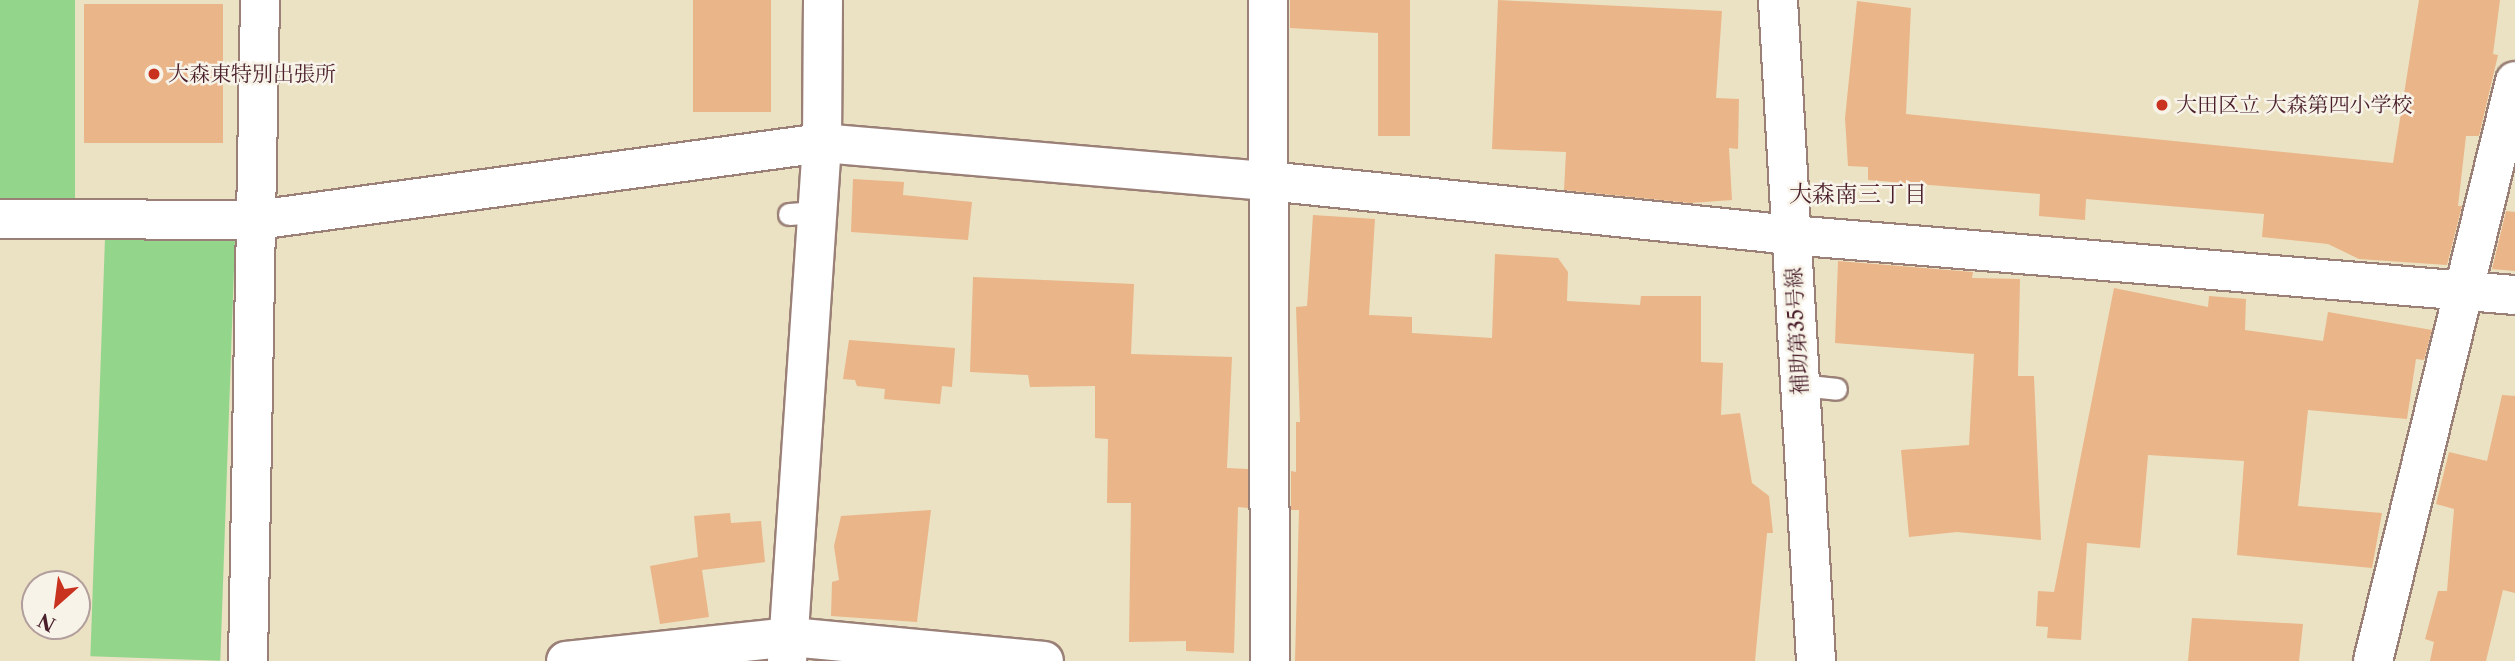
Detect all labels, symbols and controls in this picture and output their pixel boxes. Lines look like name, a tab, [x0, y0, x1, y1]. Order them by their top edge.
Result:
place label: 大森東特別出張所	[168, 61, 336, 87]
marker: 大森東特別出張所	[146, 66, 162, 82]
place label: 大田区立 大森第四小学校	[2176, 92, 2413, 118]
marker: 大田区立 大森第四小学校	[2154, 97, 2170, 113]
district label: 大森南三丁目	[1789, 180, 1927, 208]
street label: 補助第35号線	[1781, 266, 1813, 396]
north arrow	[21, 570, 91, 640]
text: N	[34, 608, 60, 636]

